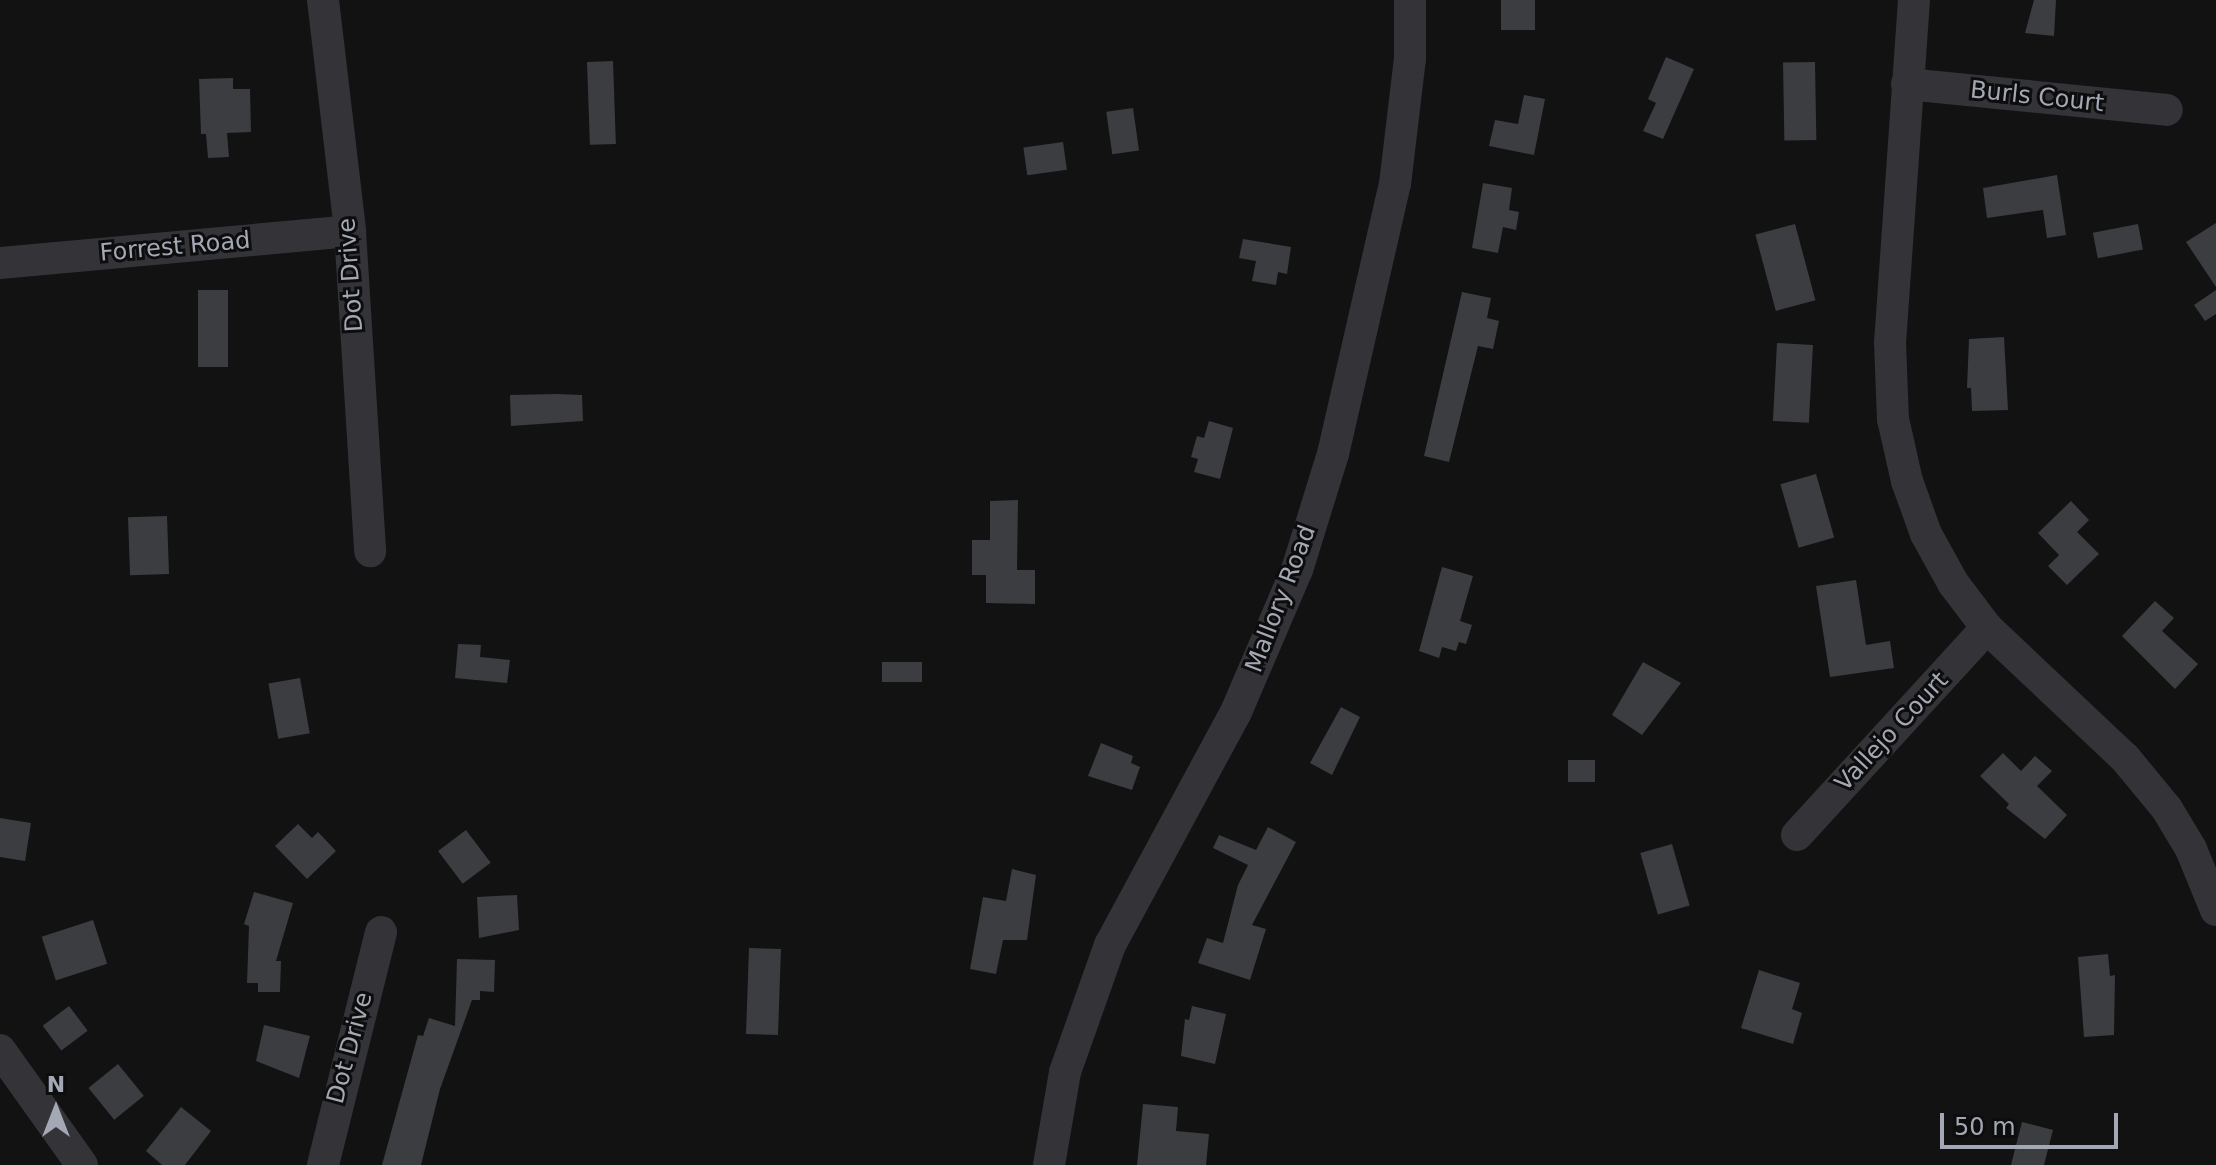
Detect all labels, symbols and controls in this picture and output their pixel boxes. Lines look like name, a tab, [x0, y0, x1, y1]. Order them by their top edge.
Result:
street label: Burls Court	[1969, 76, 2105, 118]
street label: Dot Drive	[333, 217, 369, 333]
street label: Forrest Road	[99, 226, 251, 268]
street label: Mallory Road	[1240, 521, 1322, 677]
street label: Vallejo Court	[1830, 666, 1954, 798]
street label: Dot Drive	[321, 989, 379, 1107]
north arrow	[16, 1069, 96, 1149]
text: N	[47, 1072, 65, 1097]
scale bar	[1944, 1097, 2122, 1147]
text: 50 m	[1954, 1113, 2016, 1141]

